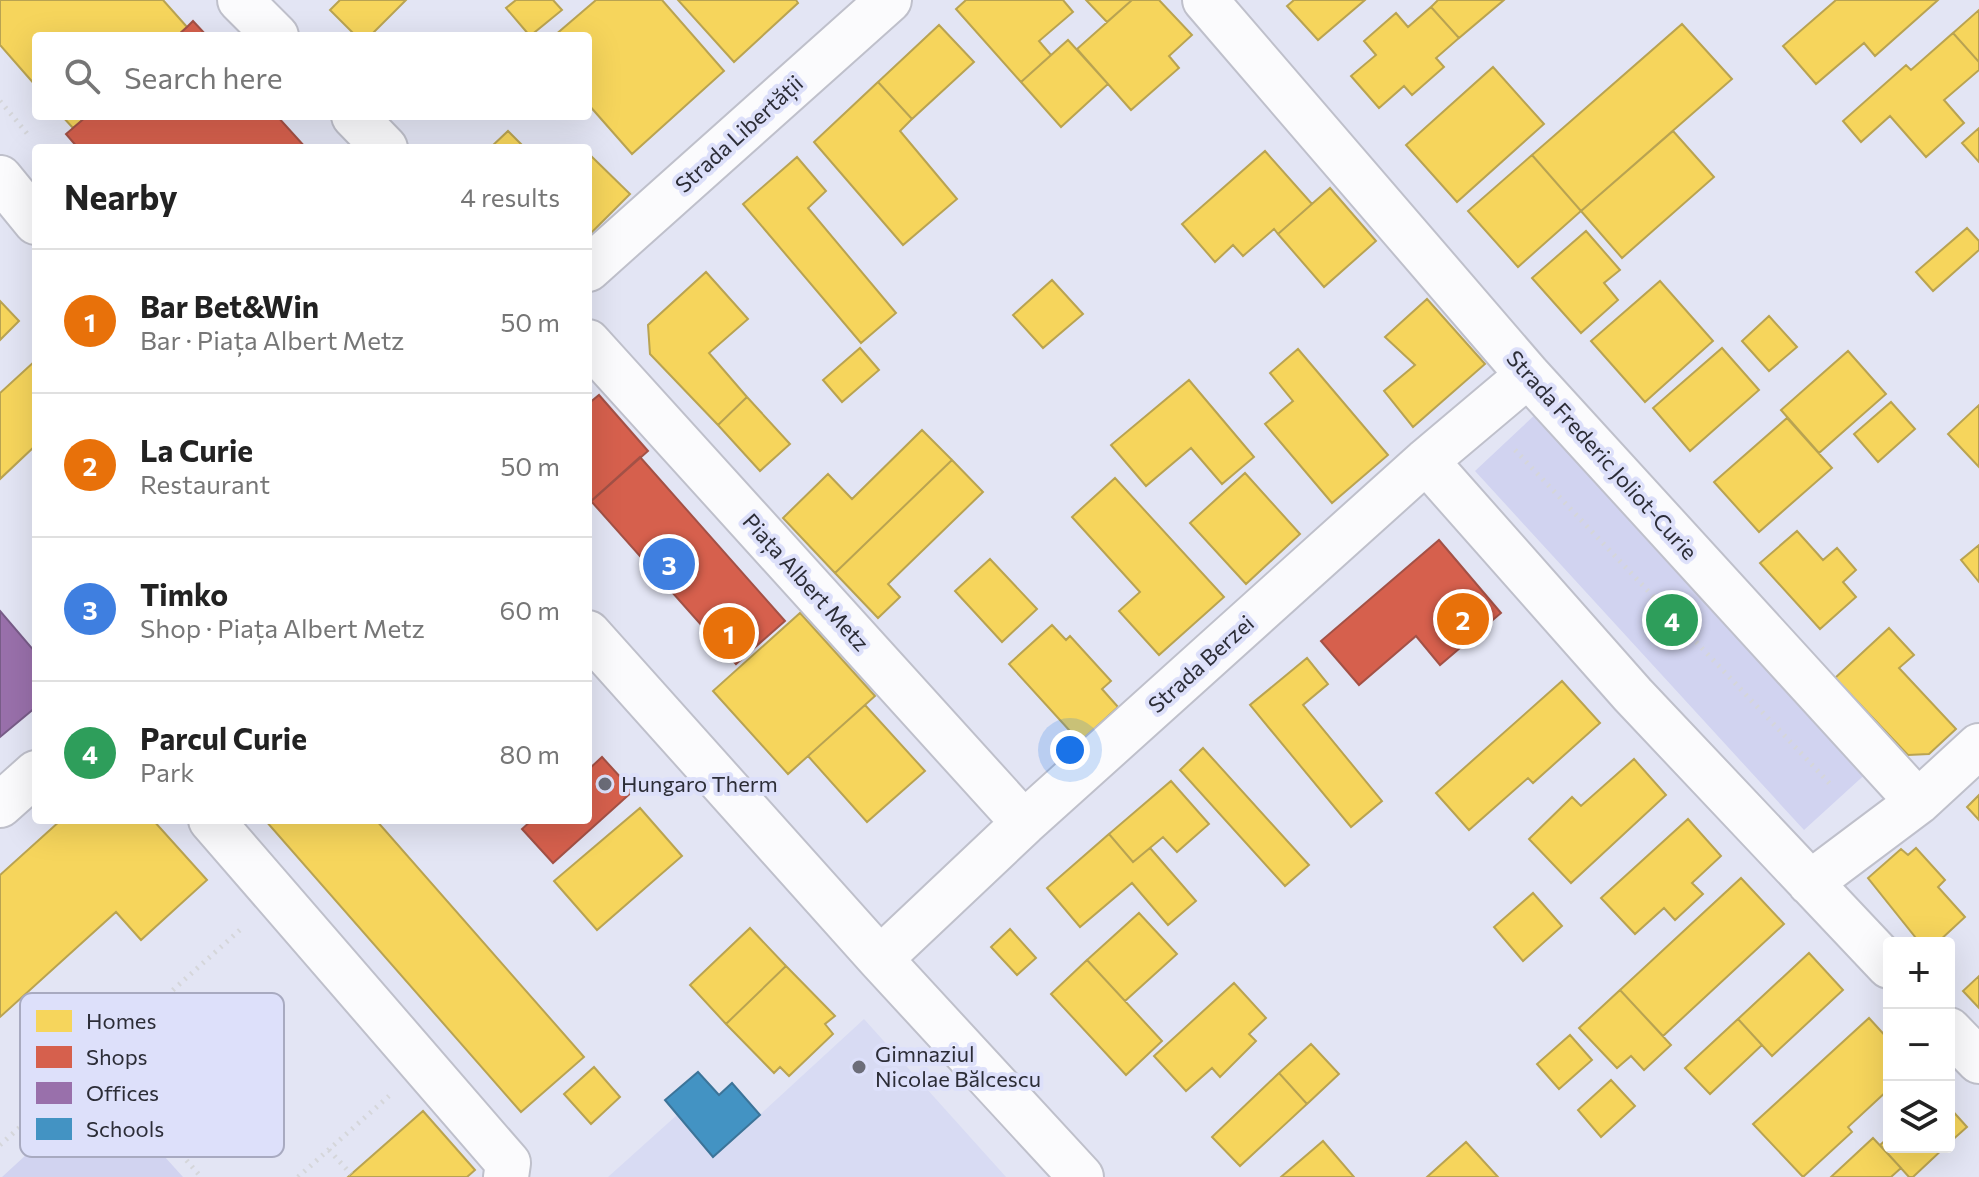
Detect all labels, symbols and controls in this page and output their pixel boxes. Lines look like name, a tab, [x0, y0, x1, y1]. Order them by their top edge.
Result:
search box	[32, 32, 592, 120]
icon: search	[60, 54, 104, 98]
text: Search here	[124, 58, 283, 95]
street label: Strada Libertății	[669, 69, 809, 199]
text: Nearby	[64, 175, 178, 217]
text: 4 results	[460, 181, 560, 212]
text: Bar Bet&Win	[140, 287, 319, 324]
text: 1	[84, 306, 96, 337]
text: 50 m	[500, 306, 560, 337]
text: Bar · Piața Albert Metz	[140, 324, 404, 355]
street label: Strada Frederic Joliot-Curie	[1501, 345, 1703, 565]
text: La Curie	[140, 431, 253, 468]
text: 2	[83, 450, 97, 481]
text: 50 m	[500, 450, 560, 481]
text: Restaurant	[140, 468, 270, 499]
street label: Piața Albert Metz	[737, 507, 875, 657]
pin: 3	[643, 534, 695, 594]
text: Timko	[140, 575, 228, 612]
pin: 2	[1437, 589, 1489, 649]
pin: 4	[1646, 590, 1698, 650]
text: 3	[82, 594, 98, 625]
text: 60 m	[500, 594, 560, 625]
pin: 1	[703, 603, 755, 663]
street label: Strada Berzei	[1142, 609, 1259, 718]
text: Shop · Piața Albert Metz	[140, 612, 425, 643]
text: Parcul Curie	[140, 719, 307, 756]
your location	[1050, 730, 1090, 770]
text: 4	[82, 738, 98, 769]
text: 80 m	[500, 738, 560, 769]
text: Park	[140, 756, 194, 787]
place label: Hungaro Therm	[621, 770, 778, 797]
marker: Hungaro Therm	[596, 775, 614, 793]
map controls	[1883, 937, 1955, 1153]
button: +	[1883, 937, 1955, 1009]
legend	[20, 993, 284, 1157]
text: Homes	[86, 1007, 156, 1034]
button: −	[1883, 1009, 1955, 1081]
place label: Gimnaziul Nicolae Bălcescu	[875, 1040, 1041, 1092]
text: Shops	[86, 1043, 147, 1070]
marker: Gimnaziul Nicolae Bălcescu	[850, 1058, 868, 1076]
text: Offices	[86, 1079, 159, 1106]
button: layers	[1883, 1081, 1955, 1153]
text: Schools	[86, 1115, 164, 1142]

